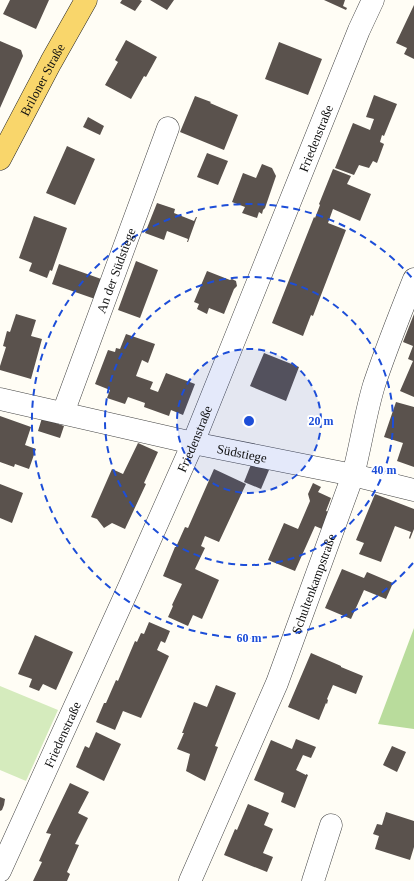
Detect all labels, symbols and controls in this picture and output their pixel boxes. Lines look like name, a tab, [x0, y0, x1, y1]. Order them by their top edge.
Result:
street label: Briloner Straße	[17, 41, 68, 118]
street label: Friedenstraße	[296, 103, 336, 174]
street label: An der Südstiege	[93, 226, 139, 315]
street label: Friedenstraße	[174, 403, 215, 475]
centre of rings	[242, 414, 256, 428]
text: 20 m	[309, 414, 334, 428]
street label: Südstiege	[216, 441, 268, 466]
text: 40 m	[372, 463, 397, 477]
street label: Schultenkampstraße	[289, 532, 339, 636]
text: 60 m	[237, 631, 262, 645]
street label: Friedenstraße	[41, 699, 84, 770]

